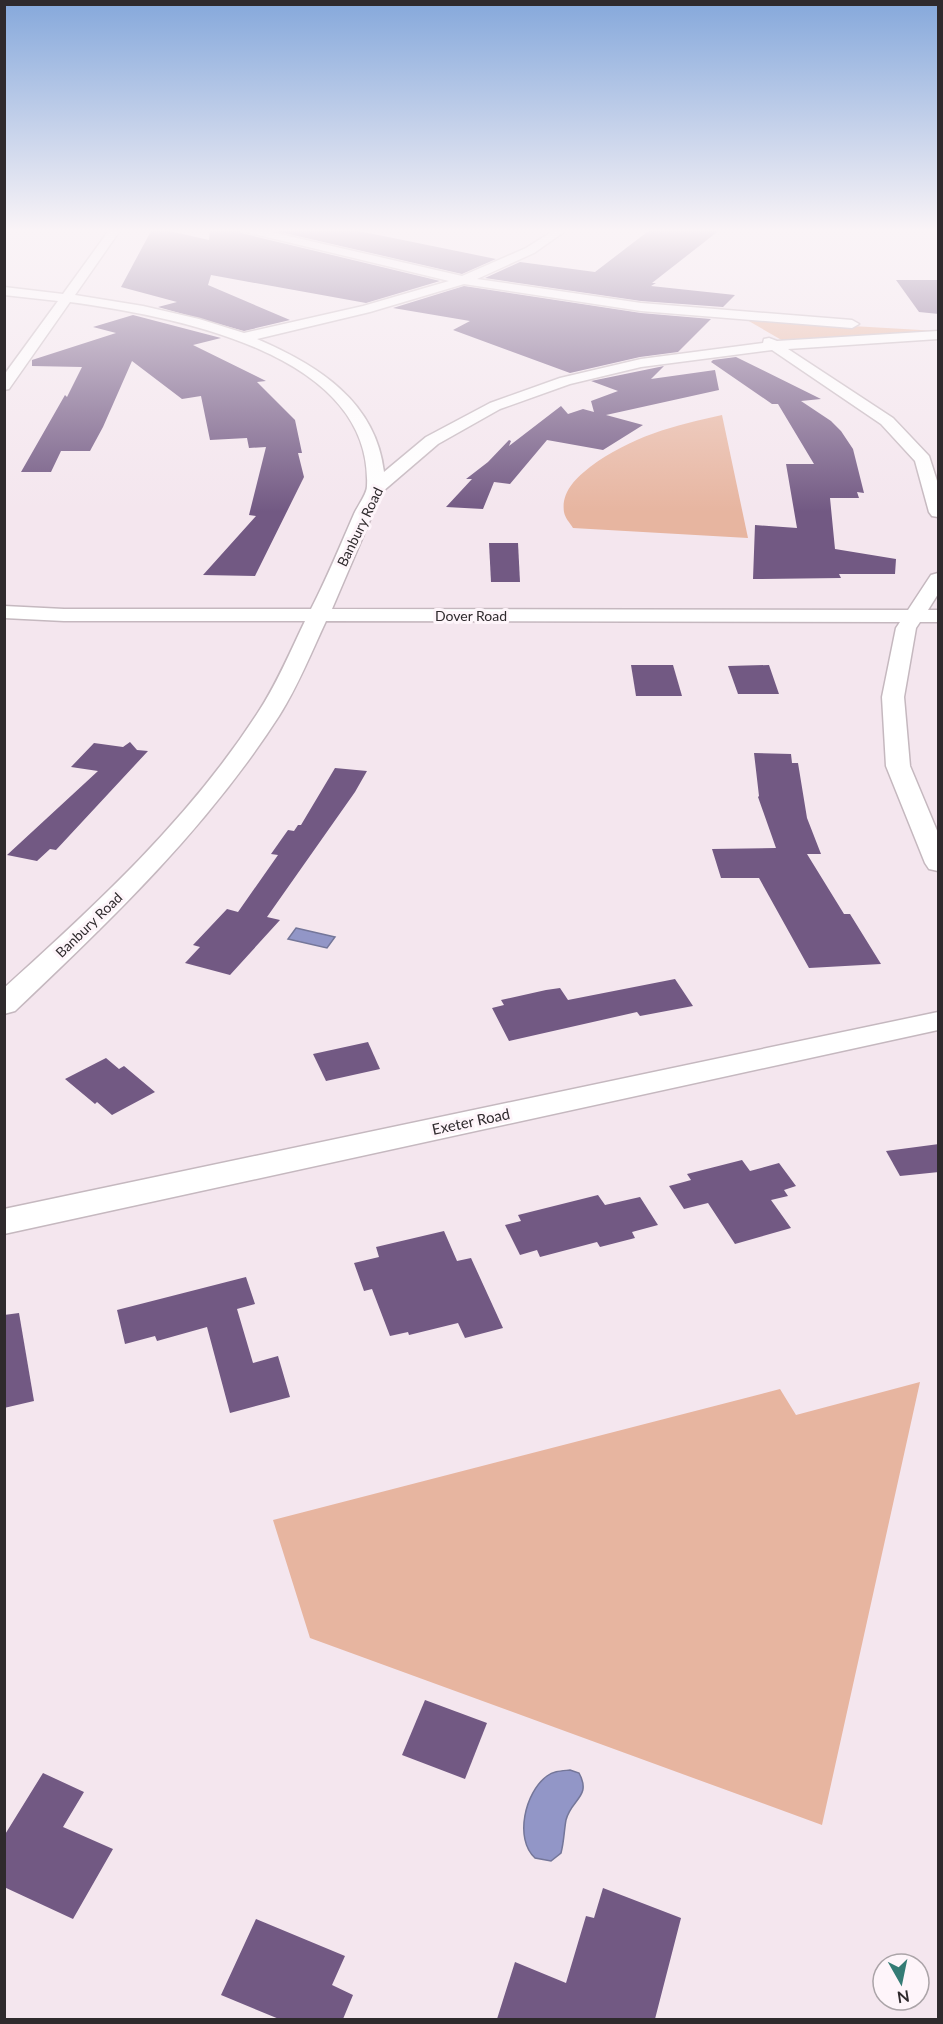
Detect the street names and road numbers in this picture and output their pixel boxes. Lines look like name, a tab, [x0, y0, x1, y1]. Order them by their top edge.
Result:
street label: Banbury Road	[333, 484, 386, 569]
street label: Dover Road	[435, 607, 507, 624]
street label: Banbury Road	[52, 889, 125, 961]
street label: Exeter Road	[430, 1104, 511, 1138]

